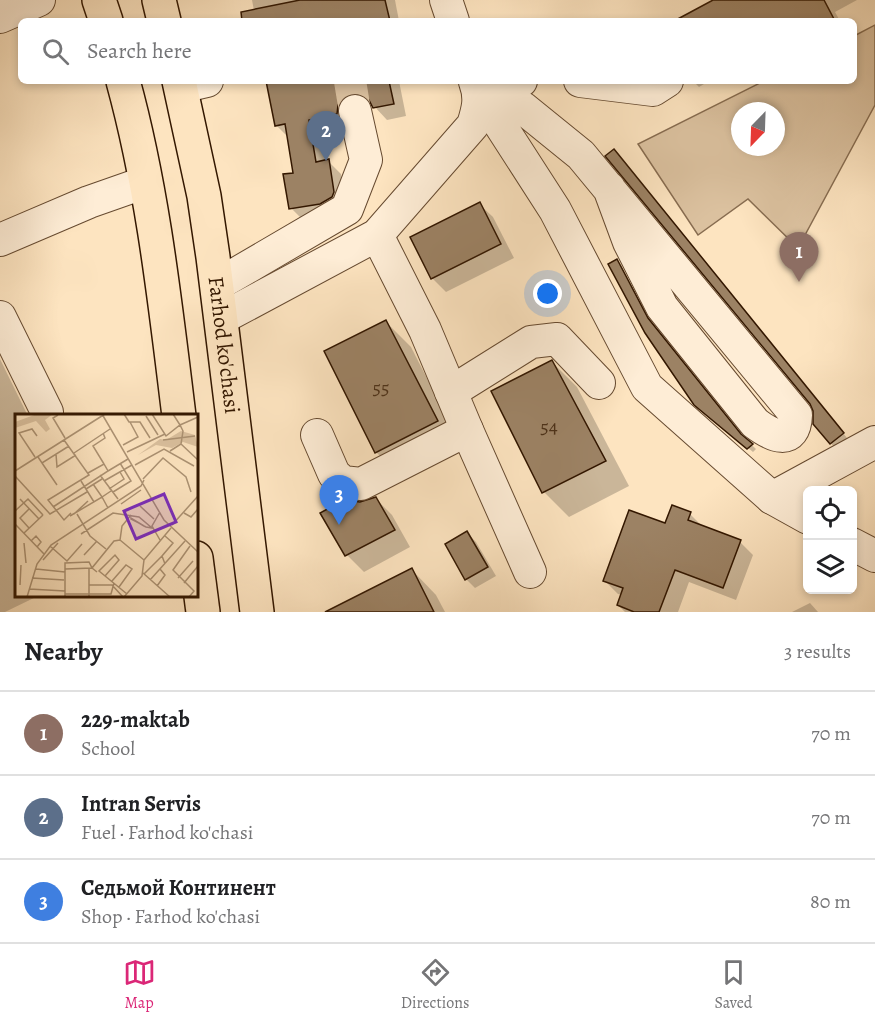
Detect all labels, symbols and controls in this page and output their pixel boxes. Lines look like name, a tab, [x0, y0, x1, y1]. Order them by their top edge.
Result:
search box	[18, 18, 857, 84]
icon: search	[39, 35, 72, 68]
text: Search here	[87, 36, 192, 66]
north arrow	[731, 102, 785, 156]
pin: 2	[306, 112, 346, 161]
pin: 1	[780, 232, 818, 282]
street label: Farhod ko'chasi	[201, 274, 247, 415]
your location	[533, 279, 562, 308]
house number: 55	[372, 374, 390, 401]
house number: 54	[540, 413, 558, 440]
inset map	[15, 414, 198, 597]
pin: 3	[320, 476, 358, 525]
map controls	[803, 486, 857, 594]
button: locate	[803, 486, 857, 540]
button: layers	[803, 540, 857, 594]
text: Nearby	[24, 634, 103, 669]
text: 3 results	[784, 638, 851, 665]
text: 229-maktab	[81, 705, 190, 735]
text: 1	[40, 720, 47, 747]
text: 70 m	[811, 720, 851, 747]
text: School	[81, 735, 135, 762]
text: Intran Servis	[81, 789, 201, 819]
text: 2	[39, 804, 48, 831]
text: 70 m	[811, 804, 851, 831]
text: Fuel · Farhod ko'chasi	[81, 819, 253, 846]
text: Седьмой Континент	[81, 873, 276, 903]
text: 3	[39, 888, 48, 915]
text: 80 m	[810, 888, 851, 915]
text: Shop · Farhod ko'chasi	[81, 903, 260, 930]
tab: Map	[123, 956, 156, 1014]
tab: Directions	[401, 956, 469, 1014]
tab: Saved	[714, 956, 752, 1014]

